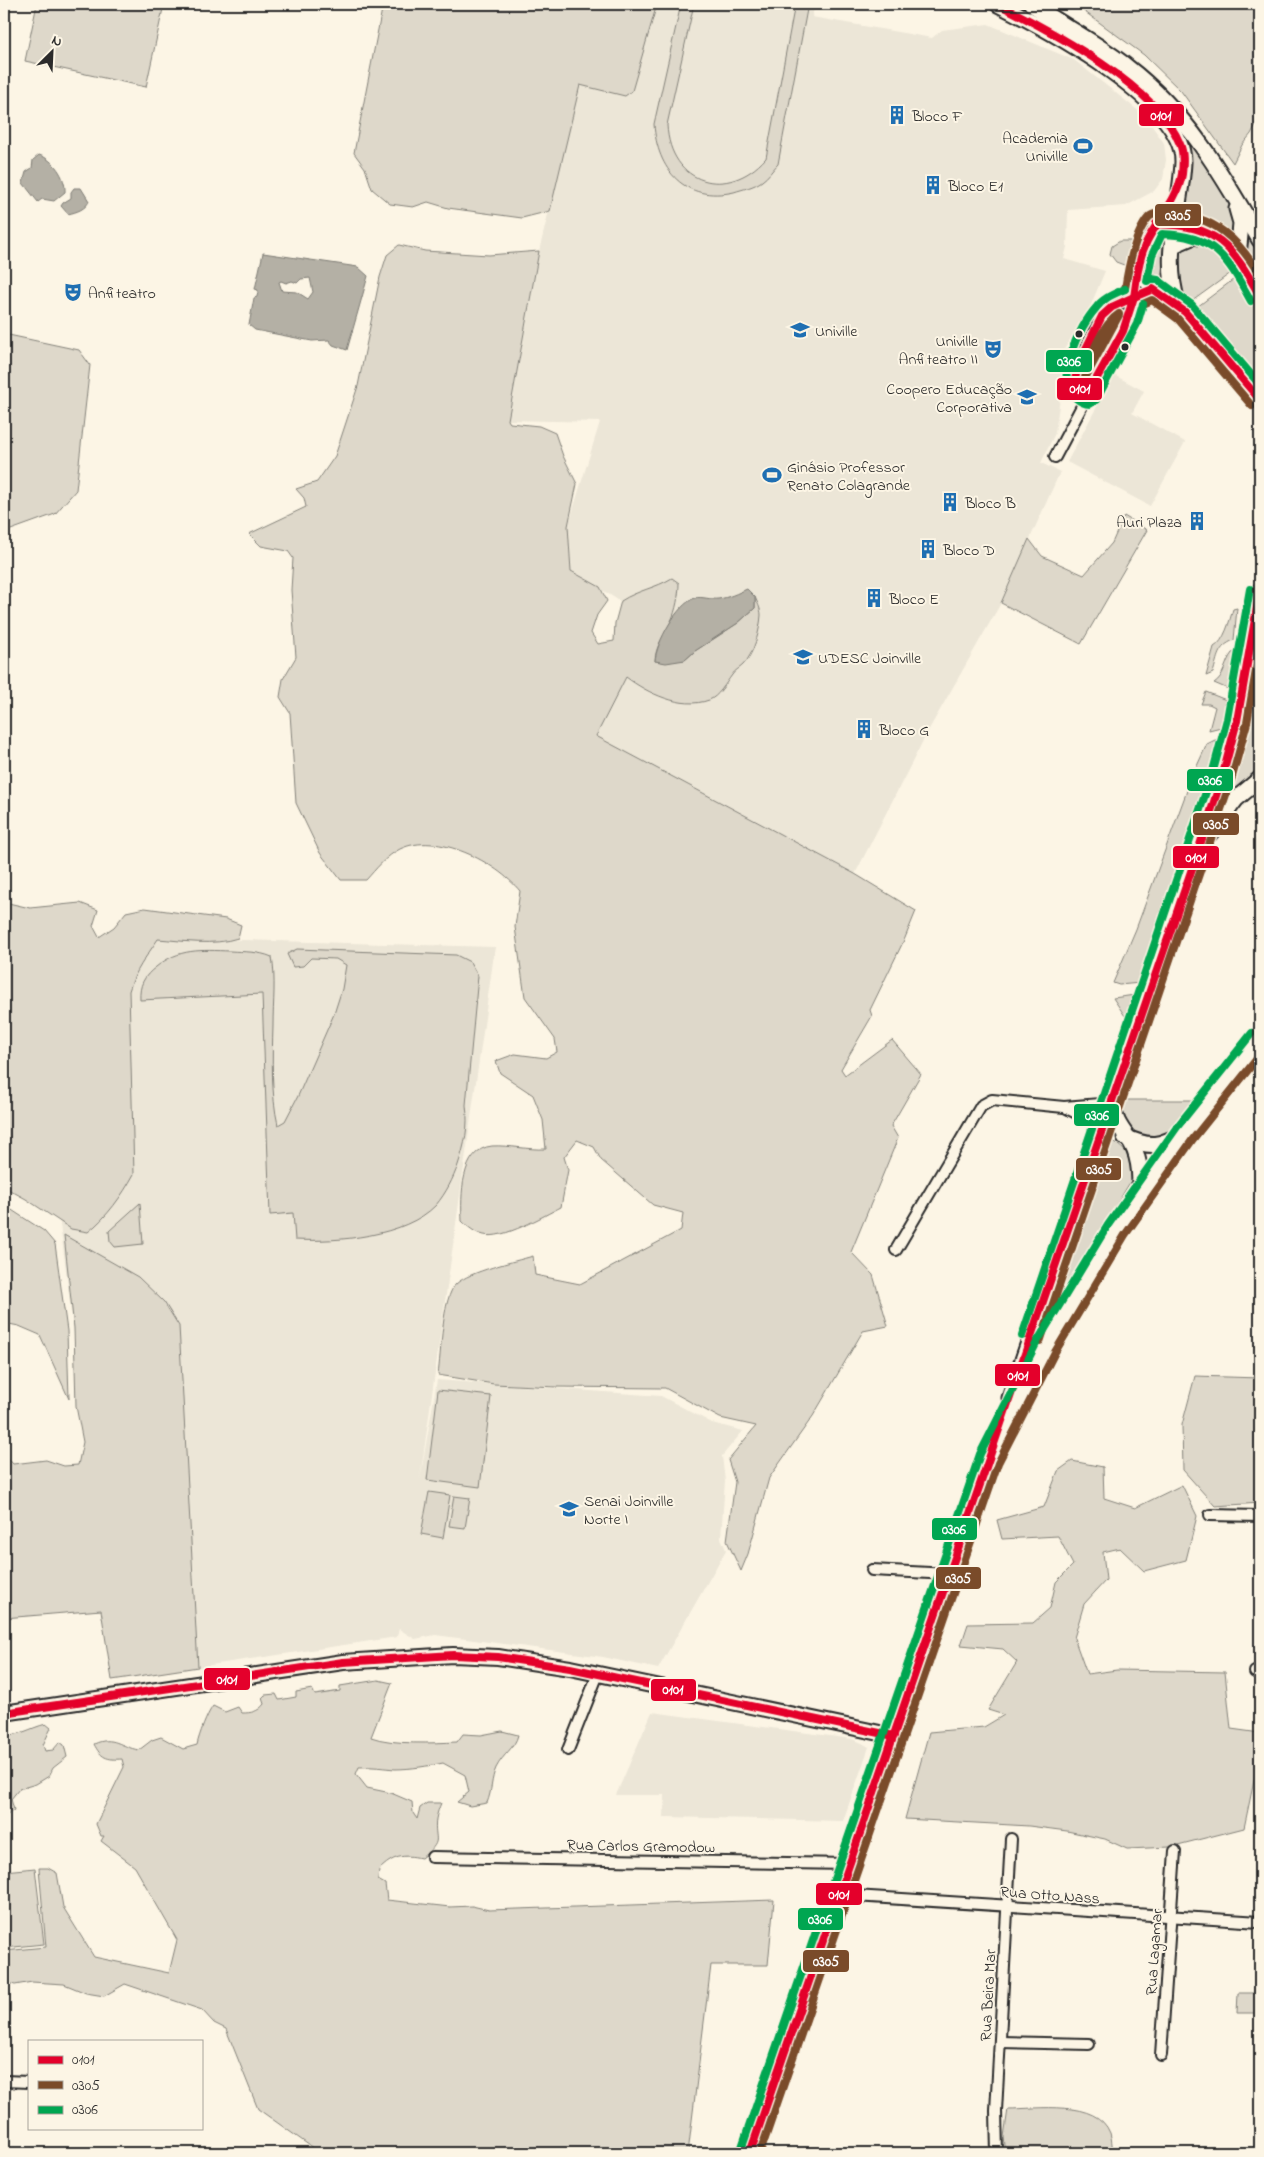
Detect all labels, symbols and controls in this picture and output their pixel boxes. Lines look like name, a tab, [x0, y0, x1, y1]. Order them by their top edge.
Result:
north arrow	[28, 28, 78, 78]
text: N	[48, 30, 65, 53]
line badge: 0101	[1138, 103, 1185, 127]
building icon: Bloco F	[886, 104, 908, 126]
place label: Bloco F	[911, 105, 963, 129]
text: 0101	[1150, 106, 1172, 127]
place label: Academia Univille	[1002, 127, 1069, 169]
sports icon: Academia Univille	[1072, 135, 1094, 157]
building icon: Bloco E1	[922, 174, 944, 196]
place label: Bloco E1	[947, 175, 1003, 199]
line badge: 0305	[1154, 203, 1202, 227]
text: 0305	[1164, 206, 1191, 227]
theatre icon: Anfiteatro	[62, 281, 84, 303]
place label: Anfiteatro	[88, 282, 156, 306]
school or university icon: Univille	[789, 319, 811, 341]
place label: Univille	[815, 320, 858, 344]
unlabelled marker	[1074, 329, 1084, 339]
place label: Univille Anfiteatro II	[899, 330, 979, 372]
theatre icon: Univille Anfiteatro II	[982, 338, 1004, 360]
unlabelled marker	[1120, 342, 1130, 352]
line badge: 0306	[1045, 349, 1093, 373]
text: 0306	[1056, 352, 1082, 373]
line badge: 0101	[1056, 377, 1103, 401]
place label: Coopero Educação Corporativa	[886, 378, 1012, 420]
text: 0101	[1069, 379, 1091, 400]
school or university icon: Coopero Educação Corporativa	[1016, 386, 1038, 408]
place label: Ginásio Professor Renato Colagrande	[787, 456, 911, 498]
sports icon: Ginásio Professor Renato Colagrande	[761, 464, 783, 486]
building icon: Bloco B	[939, 491, 961, 513]
place label: Bloco B	[964, 492, 1016, 516]
building icon: Auri Plaza	[1186, 510, 1208, 532]
place label: Auri Plaza	[1116, 511, 1182, 535]
building icon: Bloco D	[917, 538, 939, 560]
place label: Bloco D	[942, 539, 995, 563]
building icon: Bloco E	[863, 587, 885, 609]
place label: Bloco E	[888, 588, 939, 612]
school or university icon: UDESC Joinville	[792, 646, 814, 668]
place label: UDESC Joinville	[818, 647, 922, 671]
building icon: Bloco G	[853, 718, 875, 740]
place label: Bloco G	[878, 719, 929, 743]
line badge: 0306	[1186, 768, 1234, 792]
text: 0306	[1197, 771, 1223, 792]
line badge: 0305	[1192, 812, 1240, 836]
text: 0305	[1202, 815, 1229, 836]
line badge: 0101	[1172, 845, 1220, 869]
text: 0101	[1185, 848, 1207, 869]
line badge: 0306	[1073, 1103, 1120, 1127]
text: 0306	[1084, 1106, 1110, 1127]
line badge: 0305	[1075, 1157, 1122, 1181]
text: 0305	[1085, 1160, 1112, 1181]
line badge: 0101	[994, 1363, 1041, 1387]
text: 0101	[1007, 1366, 1029, 1387]
place label: Senai Joinville Norte I	[584, 1490, 674, 1532]
school or university icon: Senai Joinville Norte I	[558, 1498, 580, 1520]
line badge: 0306	[931, 1517, 978, 1541]
text: 0306	[941, 1520, 967, 1541]
line badge: 0305	[935, 1566, 982, 1590]
text: 0305	[944, 1569, 971, 1590]
line badge: 0101	[203, 1667, 251, 1691]
text: 0101	[216, 1670, 238, 1691]
line badge: 0101	[650, 1678, 697, 1702]
text: 0101	[662, 1680, 684, 1701]
street label: Rua Carlos Gramodow	[567, 1834, 715, 1860]
street label: Rua Otto Nass	[999, 1881, 1101, 1911]
line badge: 0101	[815, 1882, 863, 1906]
text: 0101	[828, 1885, 850, 1906]
line badge: 0306	[797, 1907, 844, 1931]
street label: Rua Lagamar	[1140, 1908, 1170, 1996]
text: 0306	[807, 1910, 833, 1931]
street label: Rua Beira Mar	[975, 1948, 1003, 2042]
line badge: 0305	[802, 1949, 850, 1973]
text: 0305	[812, 1952, 839, 1973]
legend	[28, 2040, 202, 2130]
text: 0101	[72, 2049, 95, 2071]
text: 0305	[72, 2075, 100, 2097]
text: 0306	[72, 2099, 98, 2121]

